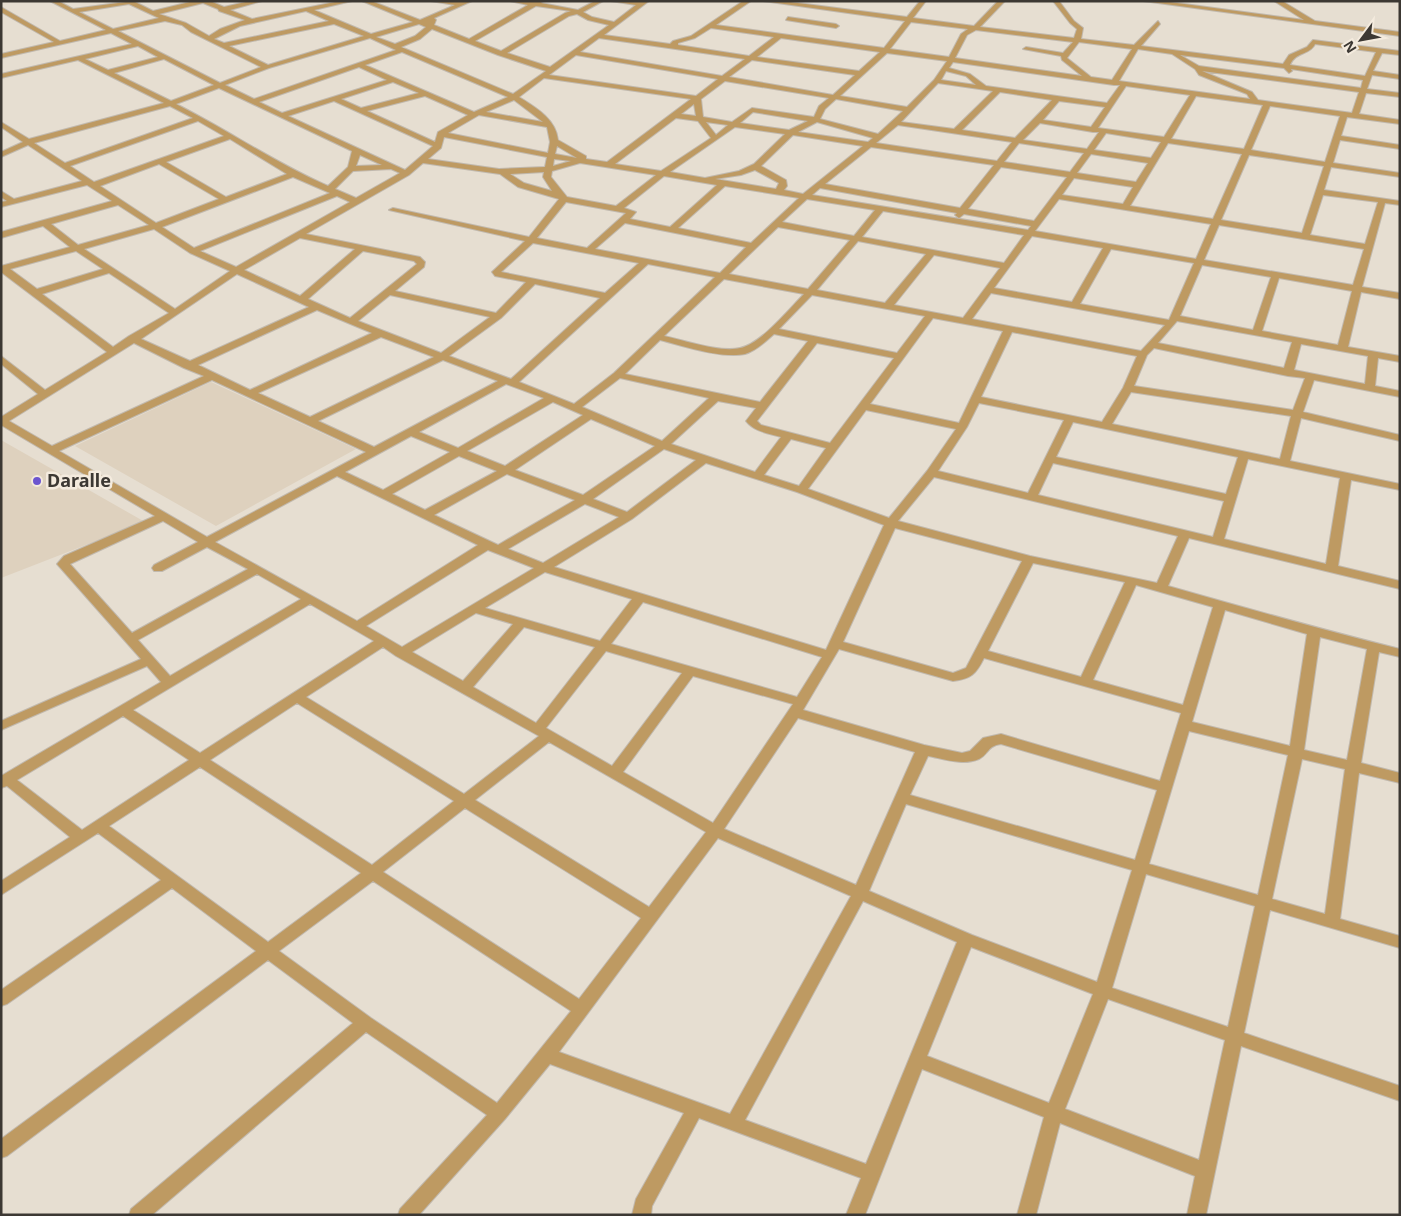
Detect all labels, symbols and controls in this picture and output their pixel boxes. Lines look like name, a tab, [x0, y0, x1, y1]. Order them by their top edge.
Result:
north arrow	[1336, 15, 1386, 65]
text: N	[1338, 37, 1361, 57]
place label: Daralle	[47, 468, 111, 492]
marker: Daralle	[31, 475, 43, 487]

